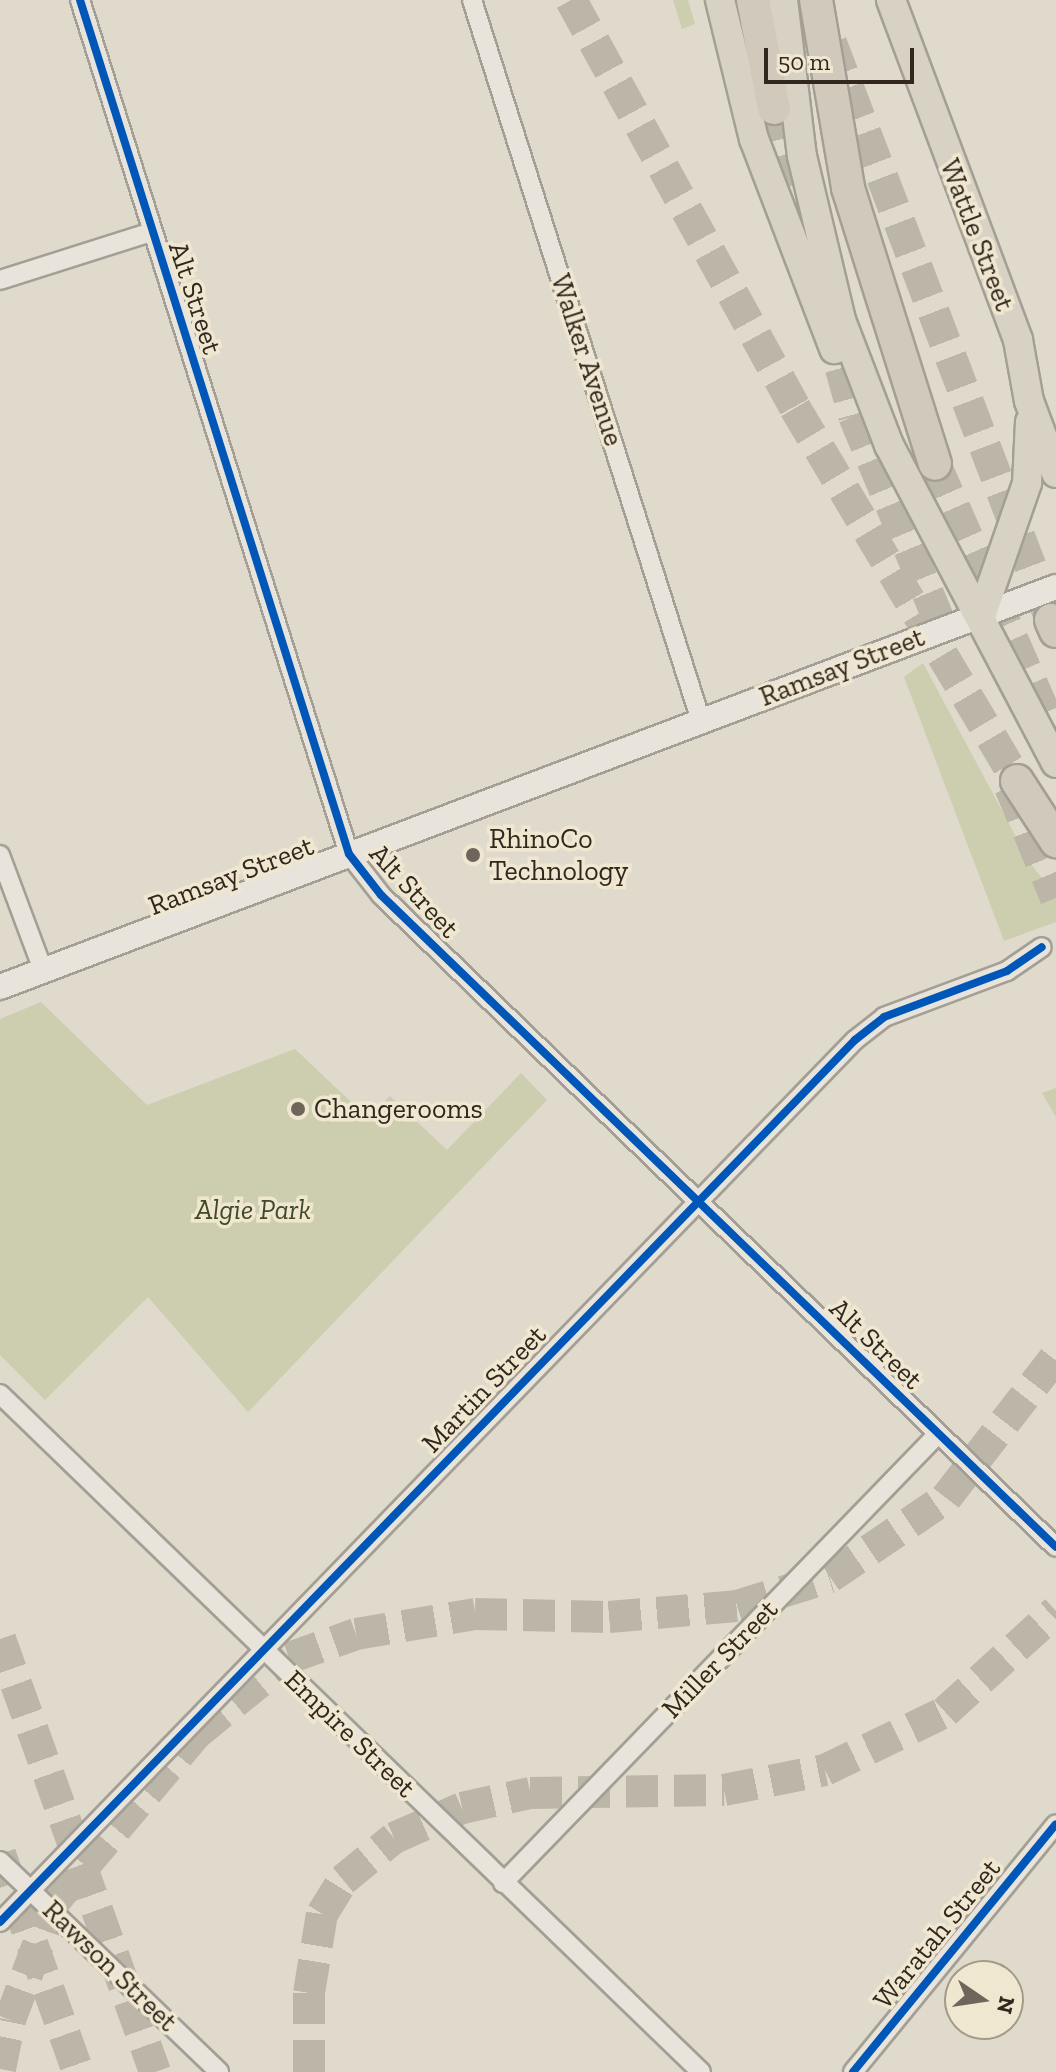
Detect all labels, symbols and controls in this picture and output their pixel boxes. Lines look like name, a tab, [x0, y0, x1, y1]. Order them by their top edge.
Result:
scale bar	[768, 32, 918, 82]
text: 50 m	[778, 47, 830, 76]
street label: Wattle Street	[933, 154, 1021, 316]
street label: Alt Street	[161, 238, 229, 358]
street label: Walker Avenue	[543, 269, 631, 451]
street label: Ramsay Street	[754, 620, 930, 714]
place label: RhinoCo Technology	[489, 822, 628, 888]
street label: Ramsay Street	[143, 829, 319, 923]
street label: Alt Street	[362, 837, 466, 945]
marker: RhinoCo Technology	[464, 846, 482, 864]
place label: Changerooms	[314, 1092, 483, 1126]
marker: Changerooms	[289, 1100, 307, 1118]
park label: Algie Park	[195, 1193, 311, 1227]
street label: Alt Street	[823, 1292, 929, 1396]
street label: Martin Street	[415, 1318, 553, 1460]
street label: Miller Street	[655, 1592, 785, 1726]
street label: Empire Street	[278, 1663, 422, 1805]
street label: Waratah Street	[866, 1852, 1008, 2016]
street label: Rawson Street	[36, 1893, 184, 2039]
north arrow	[944, 1960, 1024, 2040]
text: N	[991, 1994, 1021, 2016]

